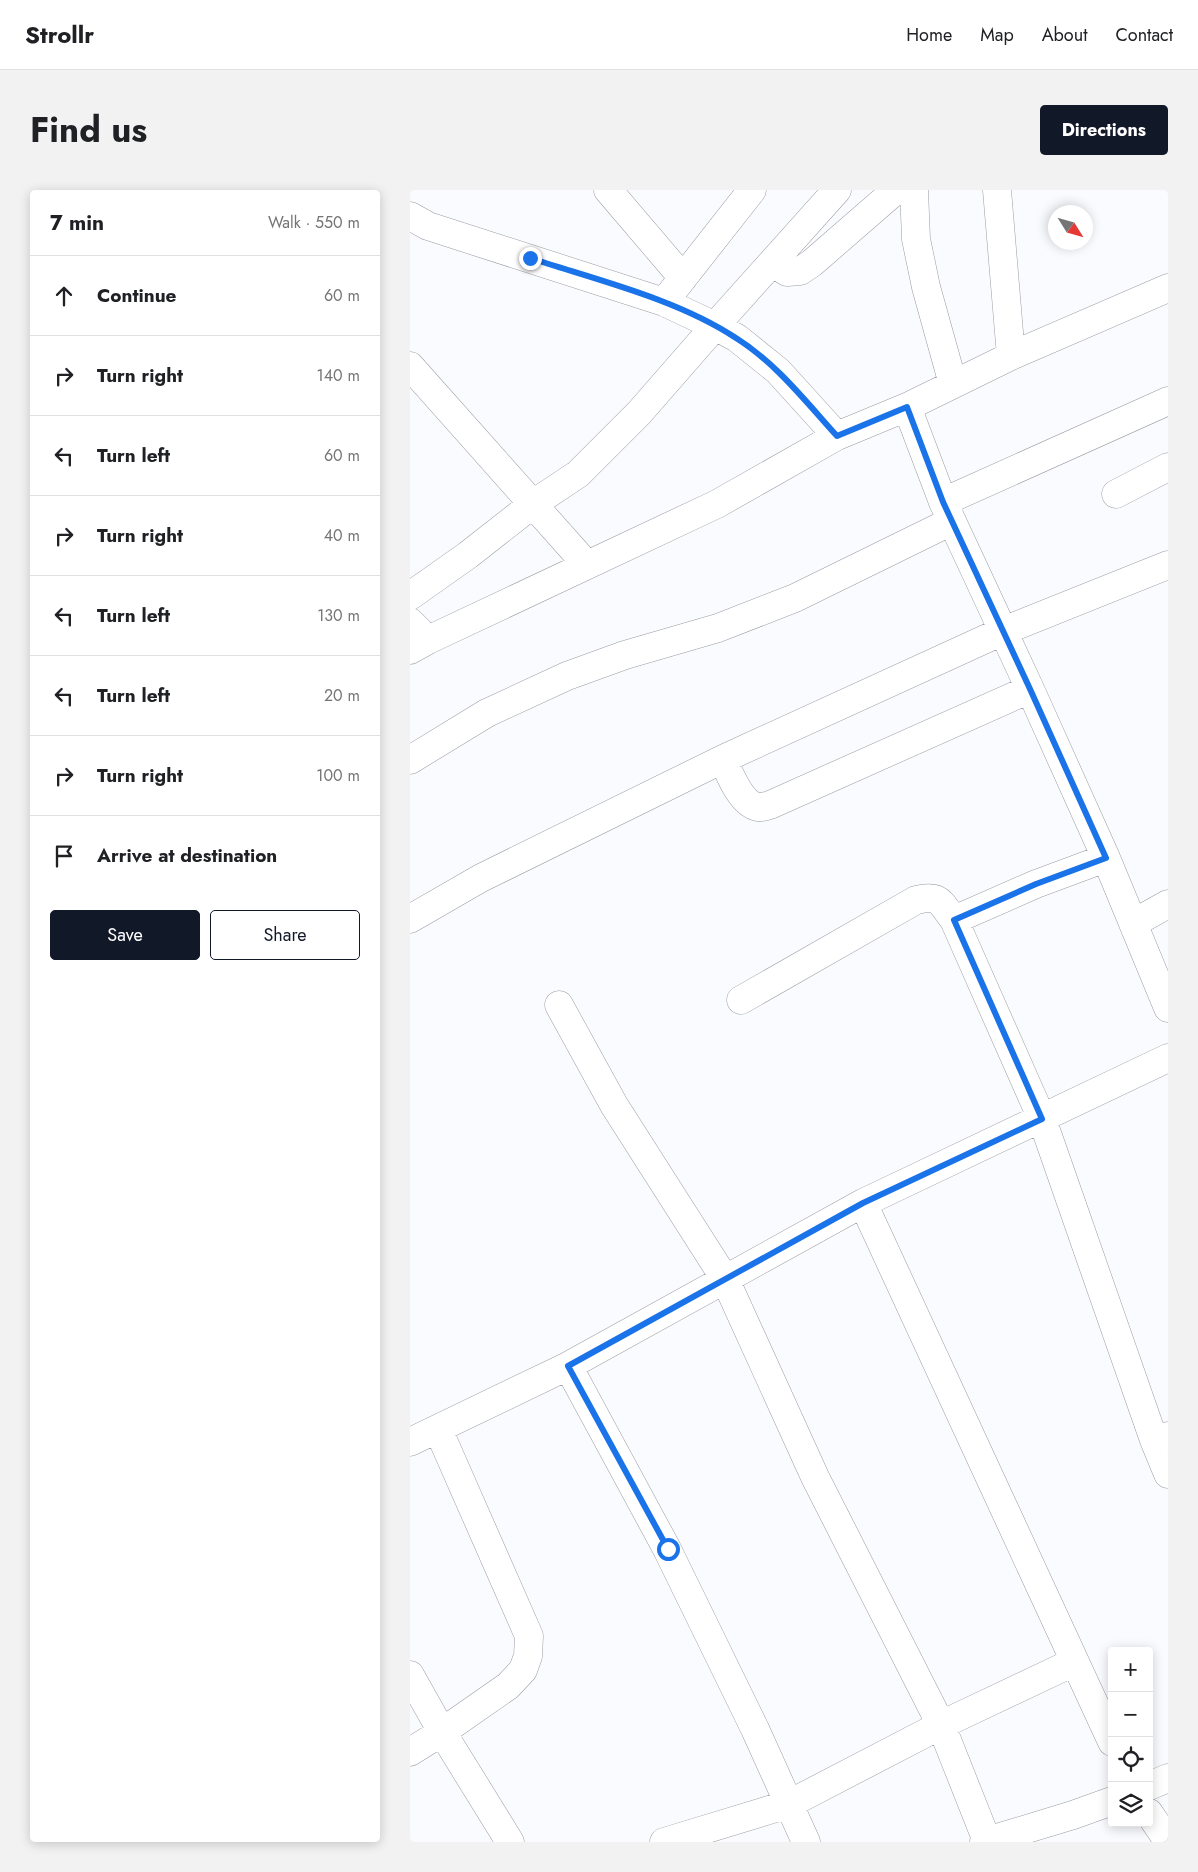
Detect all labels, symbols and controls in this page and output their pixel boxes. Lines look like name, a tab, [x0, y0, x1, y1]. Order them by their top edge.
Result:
text: Strollr	[25, 17, 94, 52]
text: Home	[906, 22, 952, 48]
text: Map	[980, 22, 1014, 48]
text: About	[1042, 22, 1087, 48]
text: Contact	[1115, 22, 1173, 48]
text: Find us	[30, 105, 147, 155]
button: Directions	[1040, 105, 1168, 155]
north arrow	[1048, 205, 1093, 250]
text: 7 min	[50, 208, 104, 238]
text: Walk · 550 m	[268, 211, 360, 234]
route end	[519, 247, 542, 270]
icon: ahead	[50, 282, 78, 310]
text: Continue	[97, 282, 176, 309]
text: 60 m	[324, 284, 360, 307]
icon: right	[50, 362, 78, 390]
text: Turn right	[97, 362, 183, 389]
text: 140 m	[317, 364, 360, 387]
icon: left	[50, 442, 78, 470]
text: Turn left	[97, 442, 170, 469]
text: 60 m	[324, 444, 360, 467]
icon: right	[50, 522, 78, 550]
text: Turn right	[97, 522, 183, 549]
text: 40 m	[324, 524, 360, 547]
icon: left	[50, 602, 78, 630]
text: Turn left	[97, 602, 170, 629]
text: 130 m	[317, 604, 360, 627]
icon: left	[50, 682, 78, 710]
text: Turn left	[97, 682, 170, 709]
text: 20 m	[324, 684, 360, 707]
icon: right	[50, 762, 78, 790]
text: Turn right	[97, 762, 183, 789]
text: 100 m	[316, 764, 360, 787]
icon: arrive	[50, 842, 78, 870]
text: Arrive at destination	[97, 842, 277, 869]
button: Save	[50, 910, 200, 960]
button: Share	[210, 910, 360, 960]
route start	[657, 1538, 680, 1561]
map controls	[1108, 1647, 1153, 1827]
button: +	[1108, 1647, 1153, 1692]
button: −	[1108, 1692, 1153, 1737]
button: locate	[1108, 1737, 1153, 1782]
button: layers	[1108, 1782, 1153, 1827]

